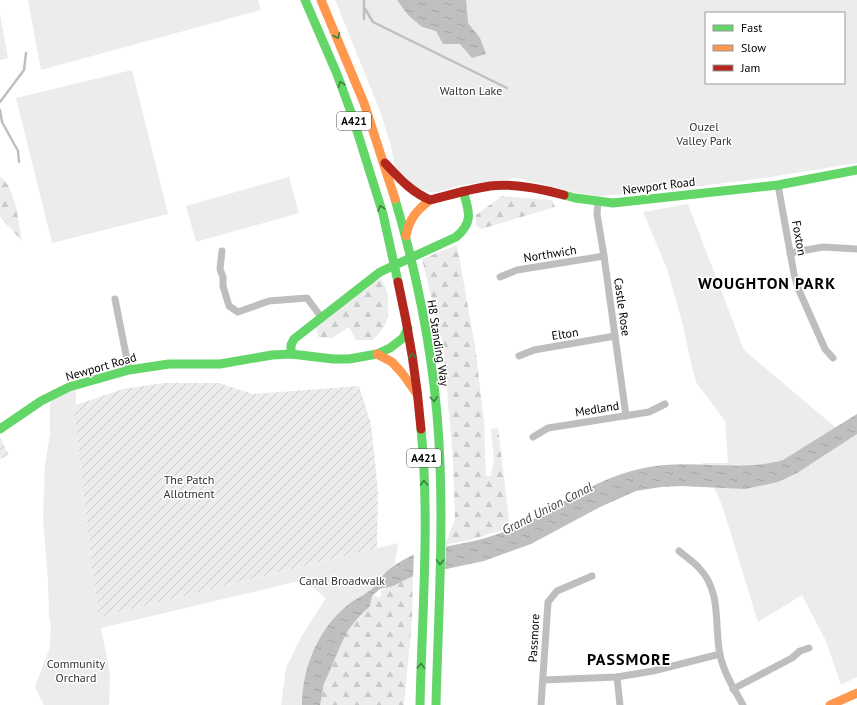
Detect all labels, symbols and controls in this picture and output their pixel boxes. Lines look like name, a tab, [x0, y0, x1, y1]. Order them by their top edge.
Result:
legend	[705, 12, 845, 84]
text: Fast	[741, 20, 762, 35]
one-way arrow	[332, 32, 340, 39]
text: Slow	[741, 40, 766, 55]
text: Jam	[740, 60, 760, 75]
one-way arrow	[337, 81, 345, 88]
park label: Walton Lake	[440, 83, 502, 98]
road number: A421	[337, 112, 371, 130]
park label: Ouzel Valley Park	[675, 119, 732, 148]
street label: Newport Road	[622, 174, 696, 197]
one-way arrow	[377, 204, 386, 211]
street label: Foxton	[789, 219, 810, 257]
street label: Northwich	[522, 242, 578, 265]
district label: WOUGHTON PARK	[698, 273, 836, 293]
street label: Castle Rose	[611, 277, 634, 337]
street label: H8 Standing Way	[424, 299, 453, 388]
street label: Elton	[550, 324, 579, 343]
street label: Newport Road	[64, 349, 138, 384]
one-way arrow	[408, 353, 417, 359]
one-way arrow	[430, 396, 439, 402]
street label: Medland	[574, 398, 620, 419]
road number: A421	[407, 449, 441, 467]
park label: The Patch Allotment	[163, 472, 215, 501]
water label: Grand Union Canal	[499, 478, 596, 539]
one-way arrow	[420, 480, 428, 486]
one-way arrow	[436, 559, 444, 565]
park label: Canal Broadwalk	[299, 573, 385, 588]
street label: Passmore	[525, 613, 542, 663]
district label: PASSMORE	[587, 649, 671, 669]
park label: Community Orchard	[47, 656, 106, 685]
one-way arrow	[417, 663, 426, 669]

